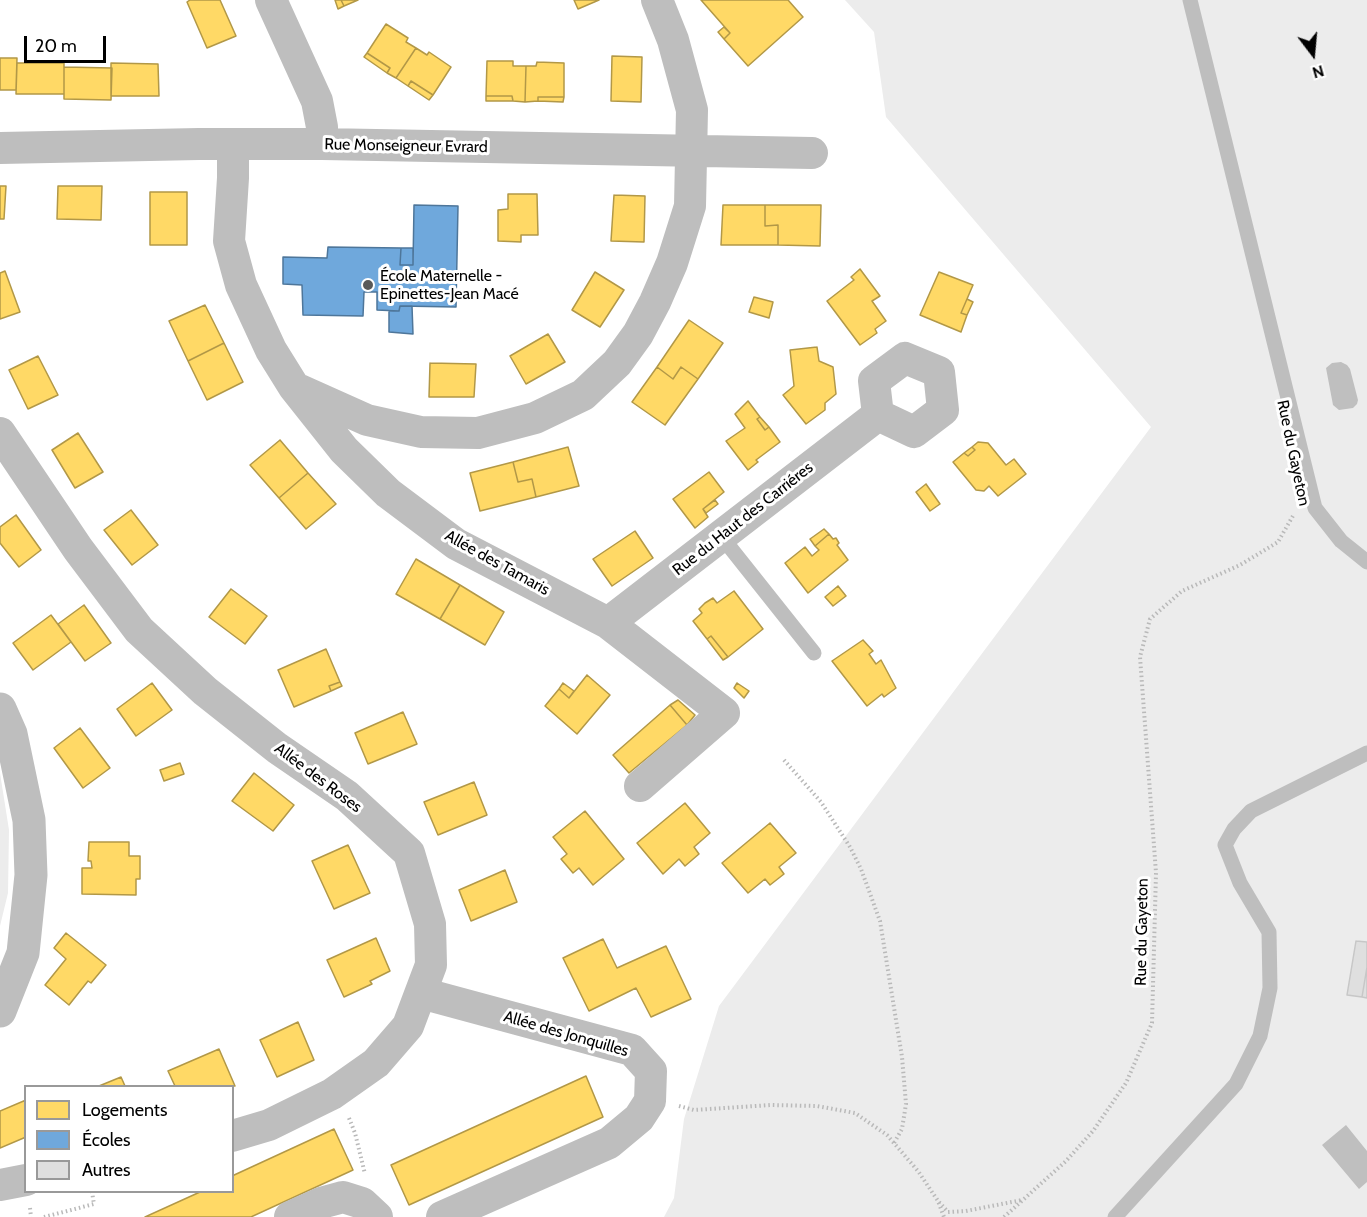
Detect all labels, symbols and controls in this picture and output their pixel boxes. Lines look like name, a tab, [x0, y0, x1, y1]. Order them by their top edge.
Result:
scale bar	[27, 24, 110, 62]
north arrow	[1283, 24, 1343, 84]
text: 20 m	[35, 35, 77, 57]
text: N	[1310, 61, 1326, 82]
street label: Rue Monseigneur Evrard	[324, 135, 488, 157]
place label: École Maternelle - Epinettes-Jean Macé	[380, 266, 519, 304]
marker: École Maternelle - Epinettes-Jean Macé	[361, 278, 375, 292]
street label: Rue du Gayeton	[1272, 398, 1314, 508]
street label: Rue du Haut des Carriéres	[669, 458, 817, 580]
street label: Allée des Tamaris	[441, 526, 553, 600]
street label: Allée des Roses	[271, 739, 365, 817]
street label: Rue du Gayeton	[1131, 878, 1153, 986]
street label: Allée des Jonquilles	[501, 1007, 631, 1061]
legend	[24, 1085, 234, 1193]
text: Logements	[82, 1099, 167, 1121]
text: Écoles	[82, 1129, 130, 1151]
text: Autres	[82, 1159, 131, 1181]

